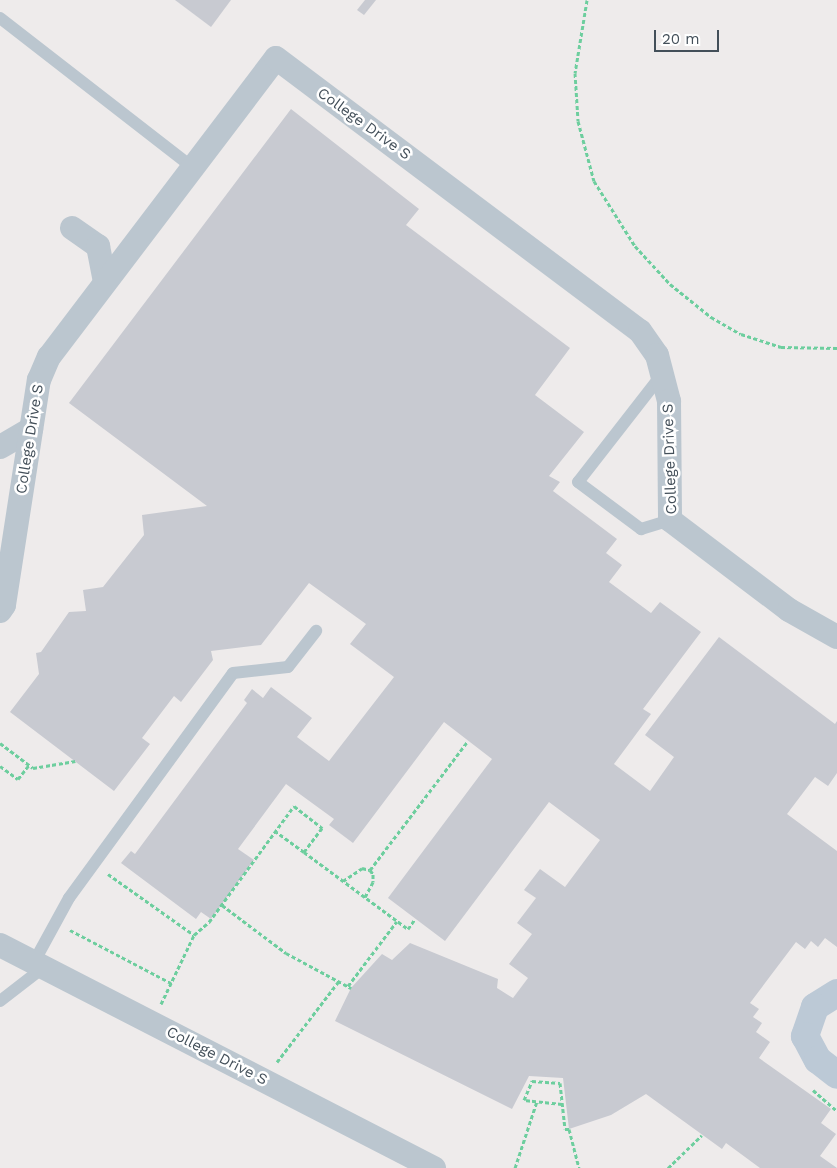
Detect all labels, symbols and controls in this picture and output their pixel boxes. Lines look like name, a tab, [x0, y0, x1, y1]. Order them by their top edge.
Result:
scale bar	[657, 20, 722, 52]
text: 20 m	[662, 30, 700, 48]
street label: College Drive S	[314, 84, 414, 164]
street label: College Drive S	[12, 383, 48, 495]
street label: College Drive S	[659, 403, 681, 515]
street label: College Drive S	[164, 1023, 270, 1089]

